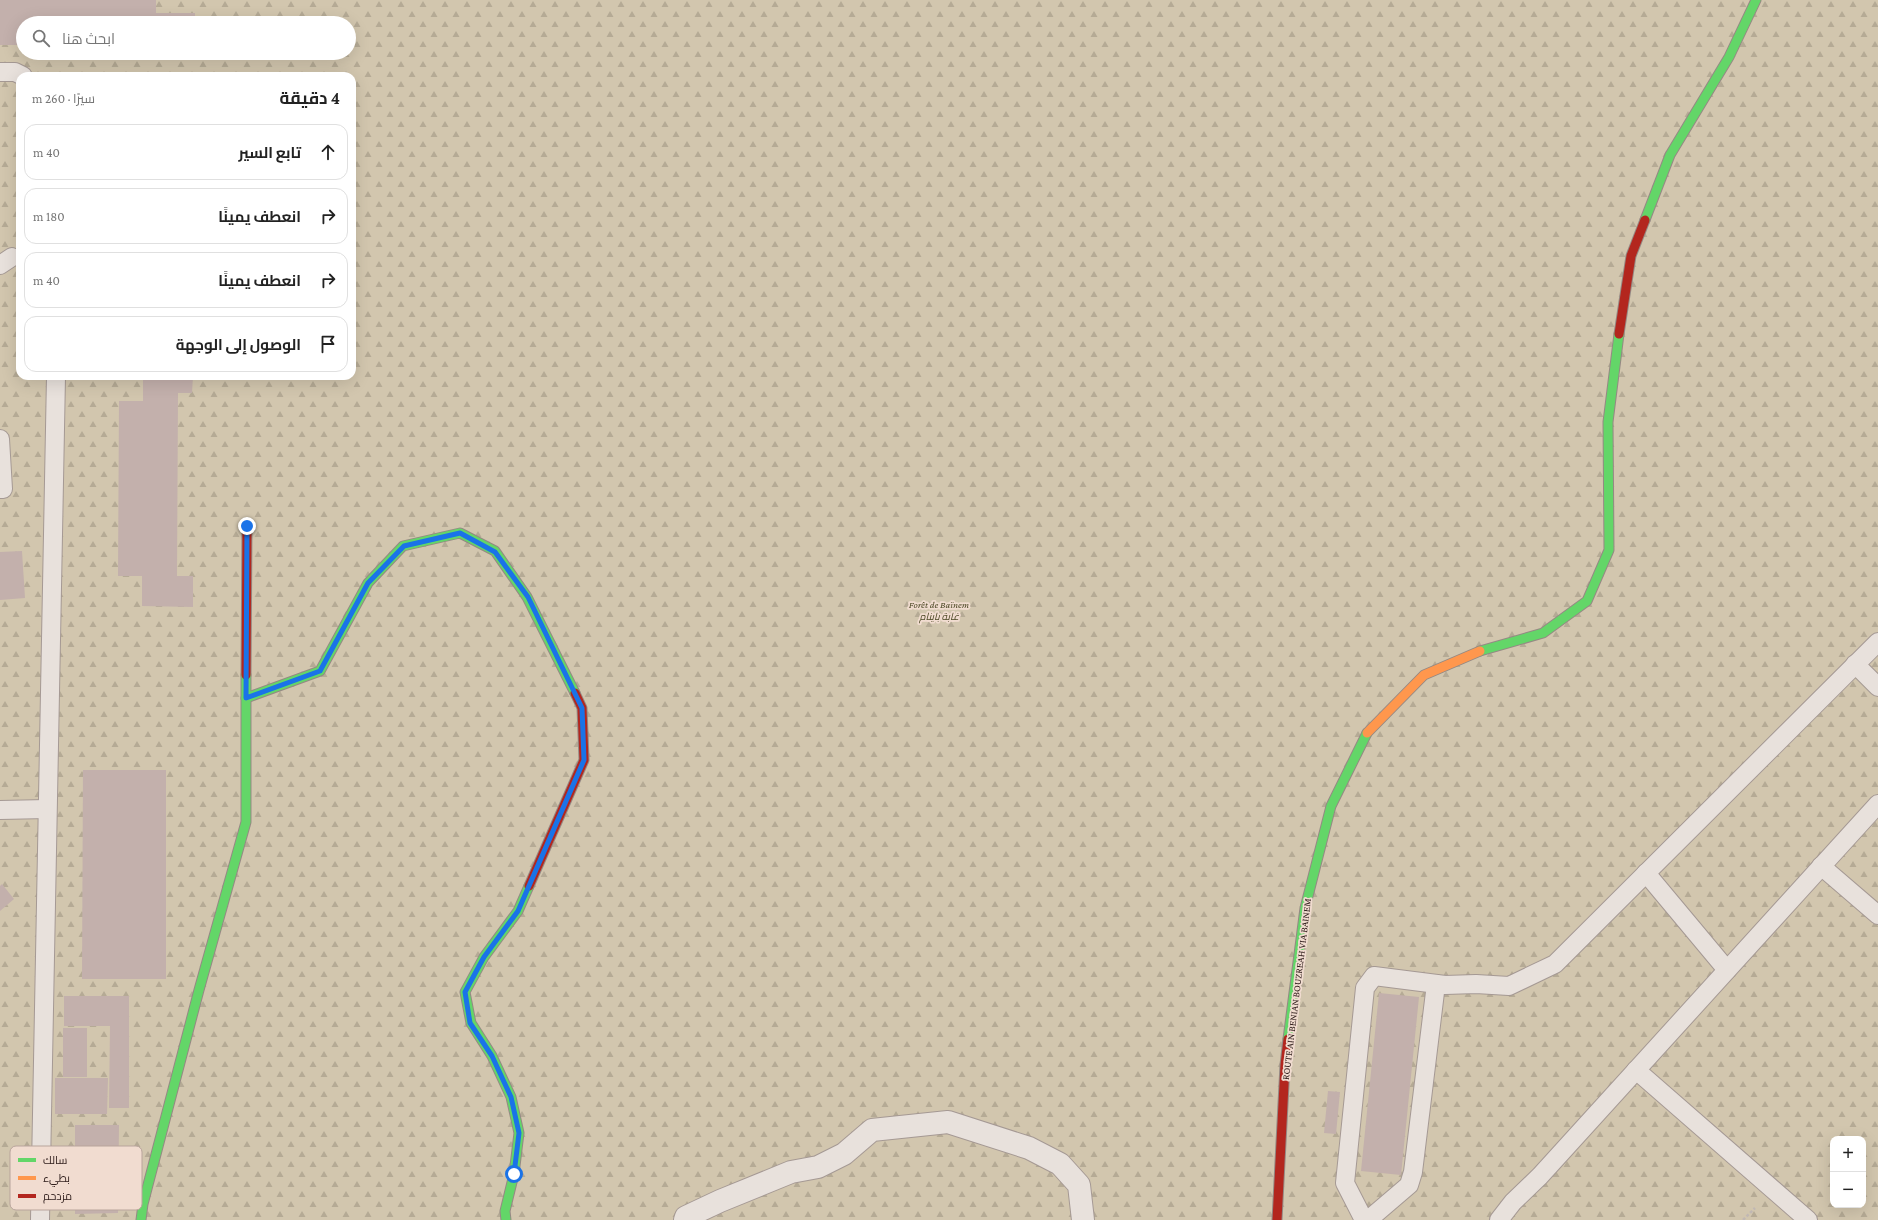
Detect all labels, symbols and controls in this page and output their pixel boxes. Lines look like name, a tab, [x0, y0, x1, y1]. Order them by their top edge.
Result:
search box	[16, 16, 356, 60]
icon: search	[30, 27, 52, 49]
text: ابحث هنا	[62, 31, 115, 47]
text: 4 دقيقة	[279, 89, 340, 108]
text: سيرًا · 260 m	[32, 91, 95, 106]
icon: ahead	[317, 141, 339, 163]
text: 40 m	[33, 145, 60, 160]
text: تابع السير	[238, 145, 301, 161]
icon: right	[317, 205, 339, 227]
text: 180 m	[33, 209, 65, 224]
text: انعطف يمينًا	[218, 209, 301, 225]
icon: right	[317, 269, 339, 291]
text: 40 m	[33, 273, 60, 288]
text: انعطف يمينًا	[218, 273, 301, 289]
icon: arrive	[317, 333, 339, 355]
text: الوصول إلى الوجهة	[176, 337, 301, 353]
route end	[238, 517, 256, 535]
park label: Forêt de Baïnem غابة باينام	[909, 599, 969, 624]
street label: ROUTE AIN BENIAN BOUZREAH VIA BAINEM	[1280, 898, 1313, 1080]
map controls	[1830, 1136, 1866, 1208]
button: +	[1830, 1136, 1866, 1172]
legend	[10, 1146, 142, 1210]
text: سالك	[43, 1154, 67, 1166]
route start	[505, 1165, 523, 1183]
text: بطيء	[43, 1172, 70, 1187]
button: −	[1830, 1172, 1866, 1208]
text: مزدحم	[43, 1190, 72, 1204]

